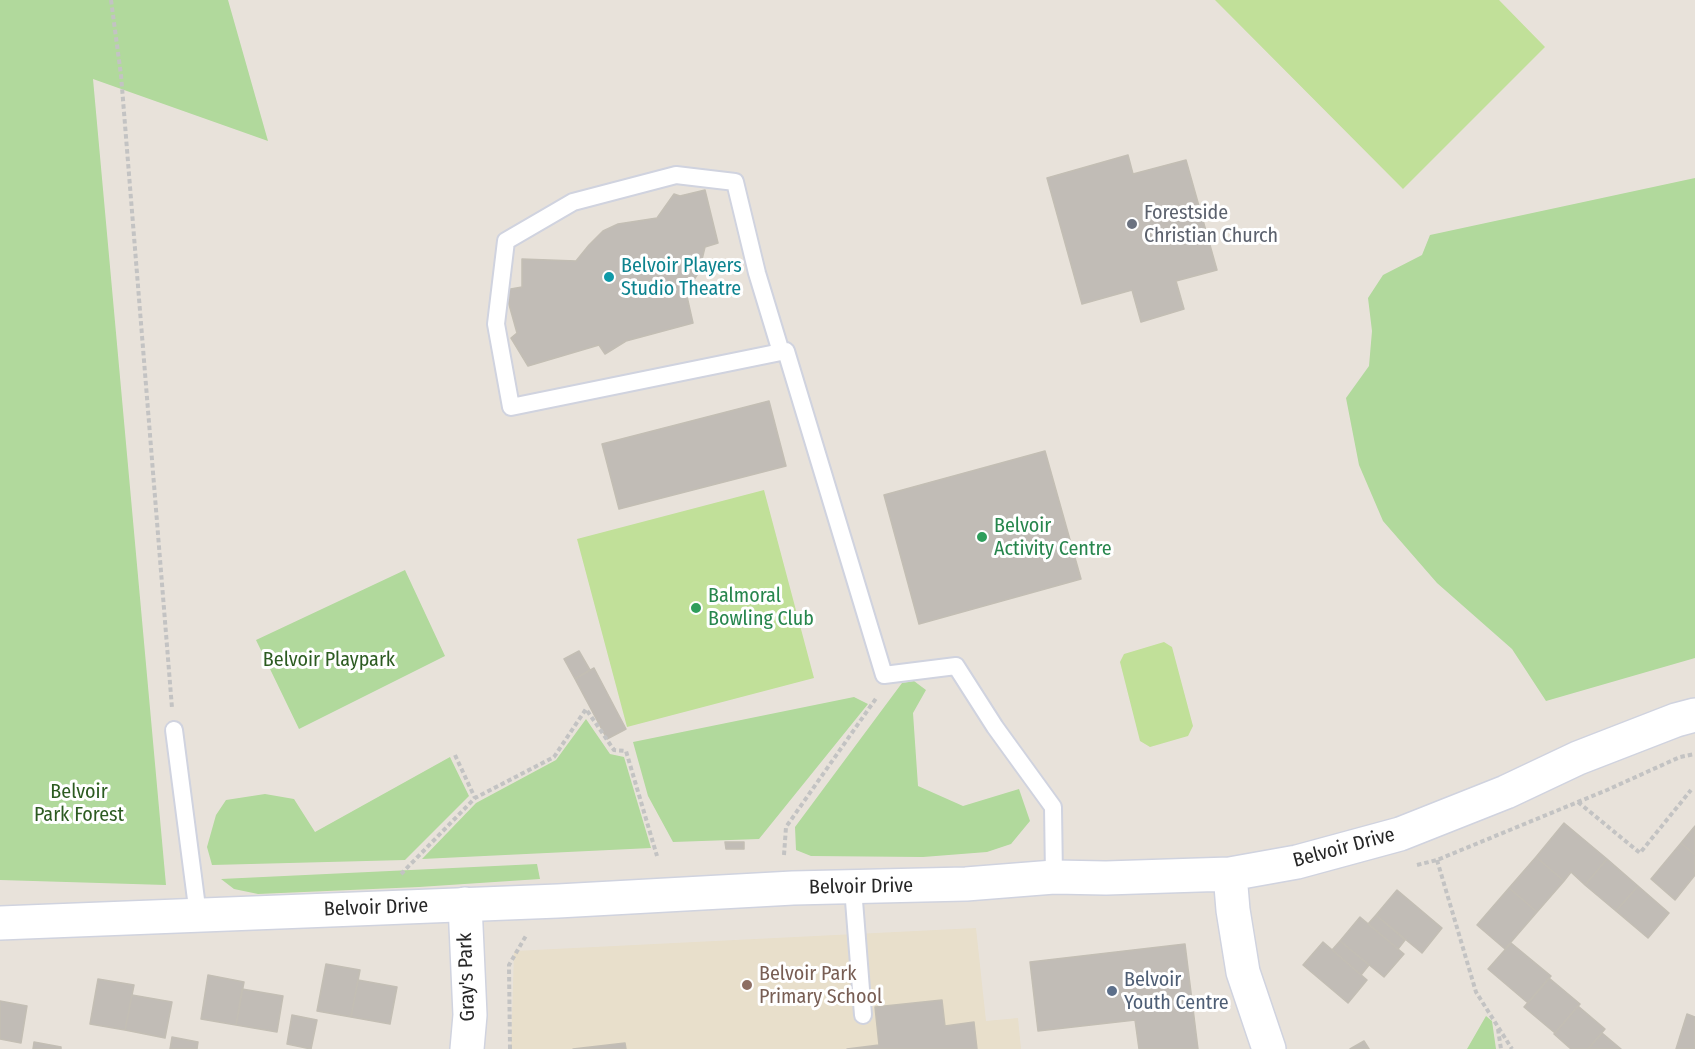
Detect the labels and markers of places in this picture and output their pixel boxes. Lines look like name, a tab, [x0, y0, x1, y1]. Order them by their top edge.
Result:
place label: Forestside Christian Church	[1144, 201, 1278, 248]
marker: Forestside Christian Church	[1125, 217, 1139, 231]
place label: Belvoir Players Studio Theatre	[621, 254, 742, 301]
marker: Belvoir Players Studio Theatre	[602, 270, 616, 284]
place label: Belvoir Activity Centre	[994, 514, 1112, 561]
marker: Belvoir Activity Centre	[975, 530, 989, 544]
place label: Balmoral Bowling Club	[708, 584, 814, 631]
marker: Balmoral Bowling Club	[689, 601, 703, 615]
place label: Belvoir Park Primary School	[759, 962, 882, 1009]
place label: Belvoir Youth Centre	[1124, 968, 1229, 1015]
marker: Belvoir Park Primary School	[740, 978, 754, 992]
marker: Belvoir Youth Centre	[1105, 984, 1119, 998]

